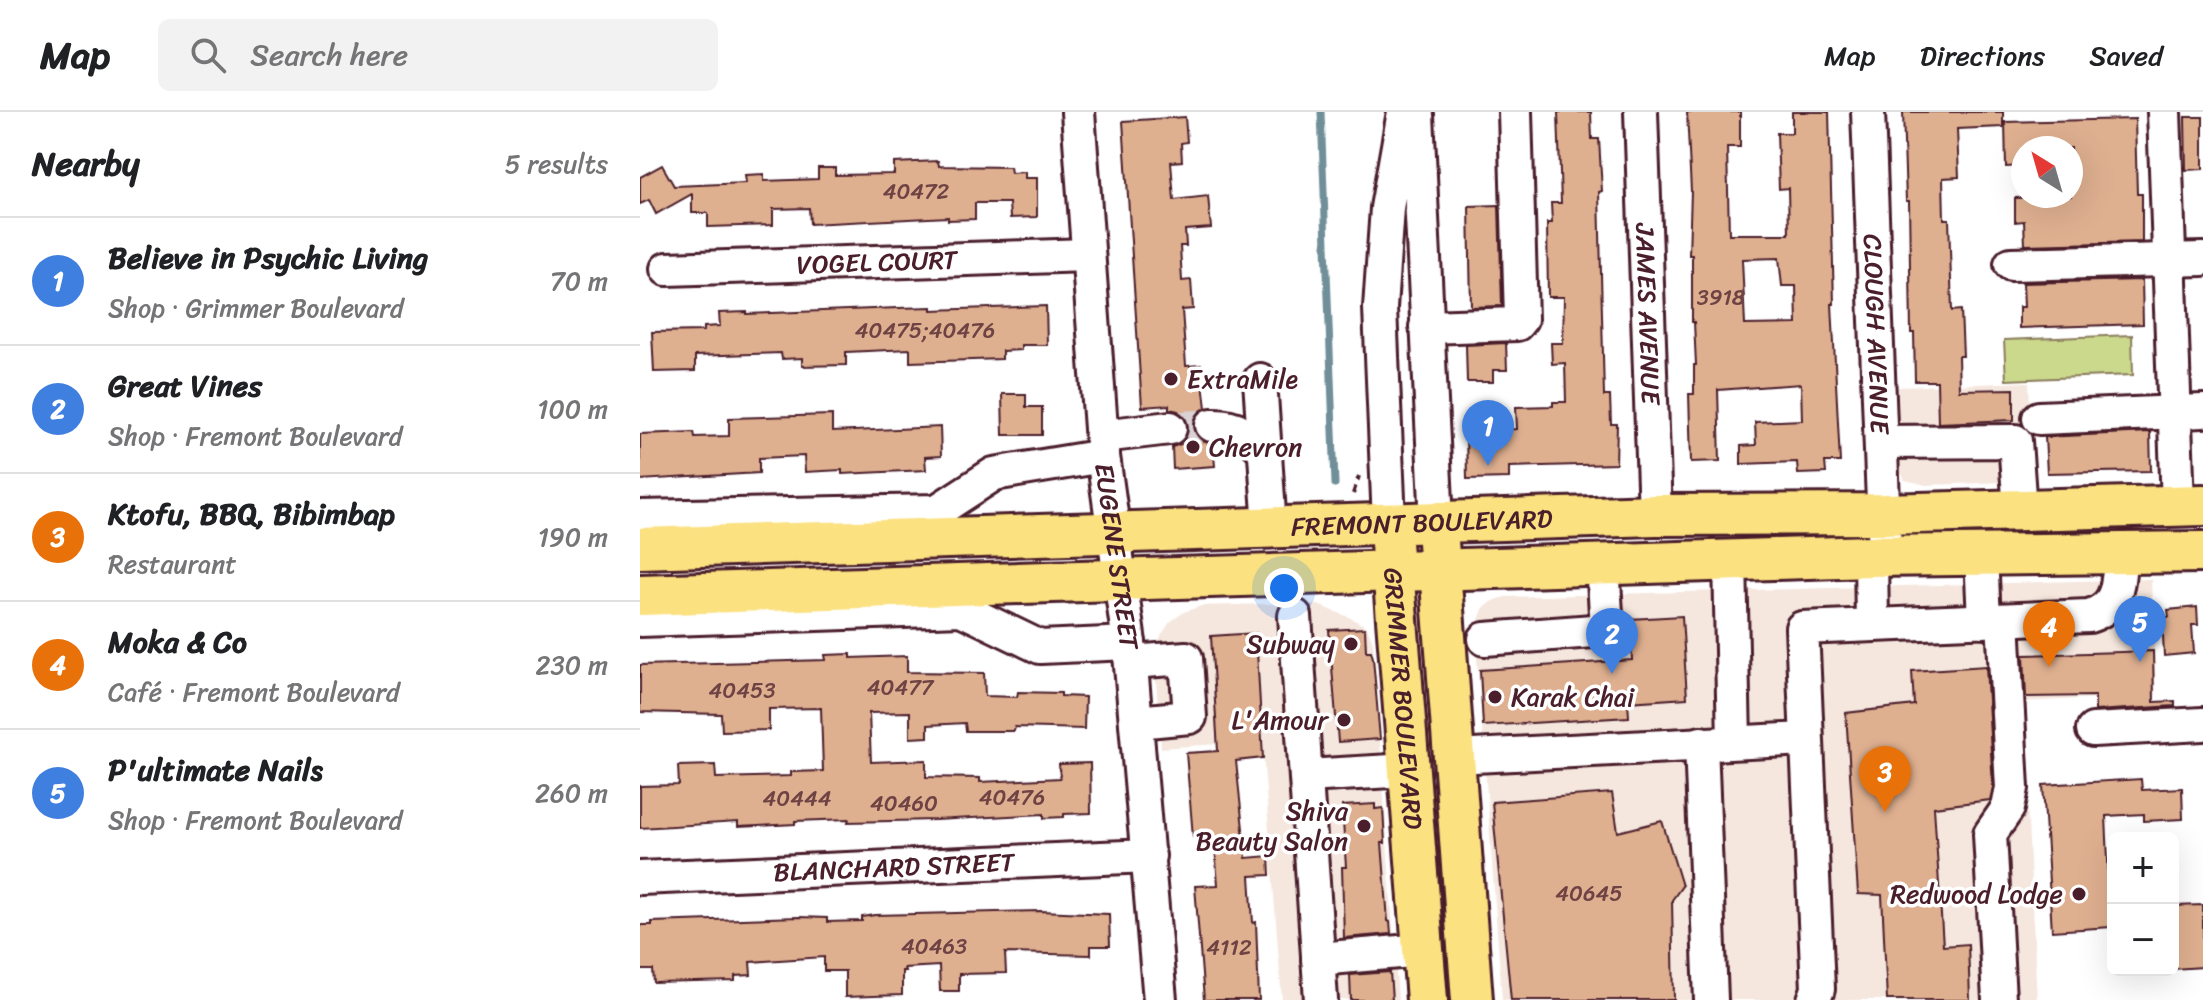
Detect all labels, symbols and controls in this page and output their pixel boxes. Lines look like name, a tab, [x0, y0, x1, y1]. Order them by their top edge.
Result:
search box	[158, 19, 718, 91]
text: Map	[40, 22, 110, 89]
text: Search here	[250, 28, 408, 82]
text: Map	[1824, 31, 1876, 80]
text: Directions	[1920, 31, 2045, 80]
text: Saved	[2089, 31, 2163, 80]
icon: search	[186, 33, 230, 77]
text: Nearby	[32, 134, 140, 194]
north arrow	[2011, 136, 2083, 208]
text: 5 results	[505, 141, 608, 187]
house number: 40472	[883, 172, 950, 211]
street label: JAMES AVENUE	[1622, 221, 1674, 407]
text: Believe in Psychic Living	[108, 231, 428, 285]
street label: CLOUGH AVENUE	[1850, 233, 1903, 436]
street label: VOGEL COURT	[796, 236, 960, 288]
text: 1	[52, 258, 64, 304]
text: 70 m	[550, 258, 608, 304]
house number: 3918	[1697, 278, 1745, 317]
text: Shop · Grimmer Boulevard	[108, 285, 404, 331]
house number: 40475;40476	[855, 311, 995, 350]
place label: ExtraMile	[1187, 356, 1299, 402]
text: Great Vines	[108, 359, 262, 413]
marker: ExtraMile	[1162, 370, 1180, 388]
text: 2	[50, 386, 66, 432]
text: 100 m	[537, 386, 608, 432]
pin: 1	[1462, 400, 1514, 466]
text: Shop · Fremont Boulevard	[108, 413, 402, 459]
place label: Chevron	[1209, 424, 1302, 470]
marker: Chevron	[1184, 438, 1202, 456]
street label: EUGENE STREET	[1081, 460, 1153, 654]
text: Ktofu, BBQ, Bibimbap	[108, 487, 395, 541]
street label: FREMONT BOULEVARD	[1290, 495, 1553, 550]
text: 3	[51, 514, 65, 560]
text: 190 m	[538, 514, 608, 560]
text: Restaurant	[108, 541, 237, 587]
street label: GRIMMER BOULEVARD	[1370, 566, 1437, 831]
your location	[1264, 568, 1304, 608]
pin: 5	[2114, 596, 2166, 662]
pin: 4	[2023, 601, 2075, 667]
pin: 2	[1586, 608, 1638, 674]
text: Moka & Co	[108, 615, 247, 669]
place label: Subway	[1246, 621, 1336, 667]
marker: Subway	[1342, 635, 1360, 653]
text: 4	[50, 642, 66, 688]
text: 230 m	[536, 642, 608, 688]
house number: 40477	[867, 668, 935, 707]
text: Café · Fremont Boulevard	[108, 669, 400, 715]
house number: 40453	[709, 671, 775, 710]
place label: Karak Chai	[1511, 674, 1635, 720]
marker: Karak Chai	[1486, 688, 1504, 706]
place label: L'Amour	[1231, 697, 1329, 743]
marker: L'Amour	[1335, 711, 1353, 729]
text: P'ultimate Nails	[108, 743, 323, 797]
pin: 3	[1859, 746, 1911, 812]
text: 5	[50, 770, 66, 816]
text: 260 m	[535, 770, 608, 816]
house number: 40476	[979, 778, 1045, 817]
house number: 40444	[763, 779, 832, 818]
house number: 40460	[870, 784, 938, 823]
place label: Shiva Beauty Salon	[1196, 788, 1349, 864]
text: Shop · Fremont Boulevard	[108, 797, 402, 843]
marker: Shiva Beauty Salon	[1355, 817, 1373, 835]
map controls	[2107, 832, 2179, 976]
button: +	[2107, 832, 2179, 904]
street label: BLANCHARD STREET	[772, 839, 1017, 895]
place label: Redwood Lodge	[1890, 871, 2063, 917]
house number: 40645	[1555, 874, 1623, 913]
marker: Redwood Lodge	[2070, 885, 2088, 903]
button: −	[2107, 904, 2179, 976]
house number: 40463	[901, 927, 967, 966]
house number: 4112	[1206, 928, 1252, 967]

